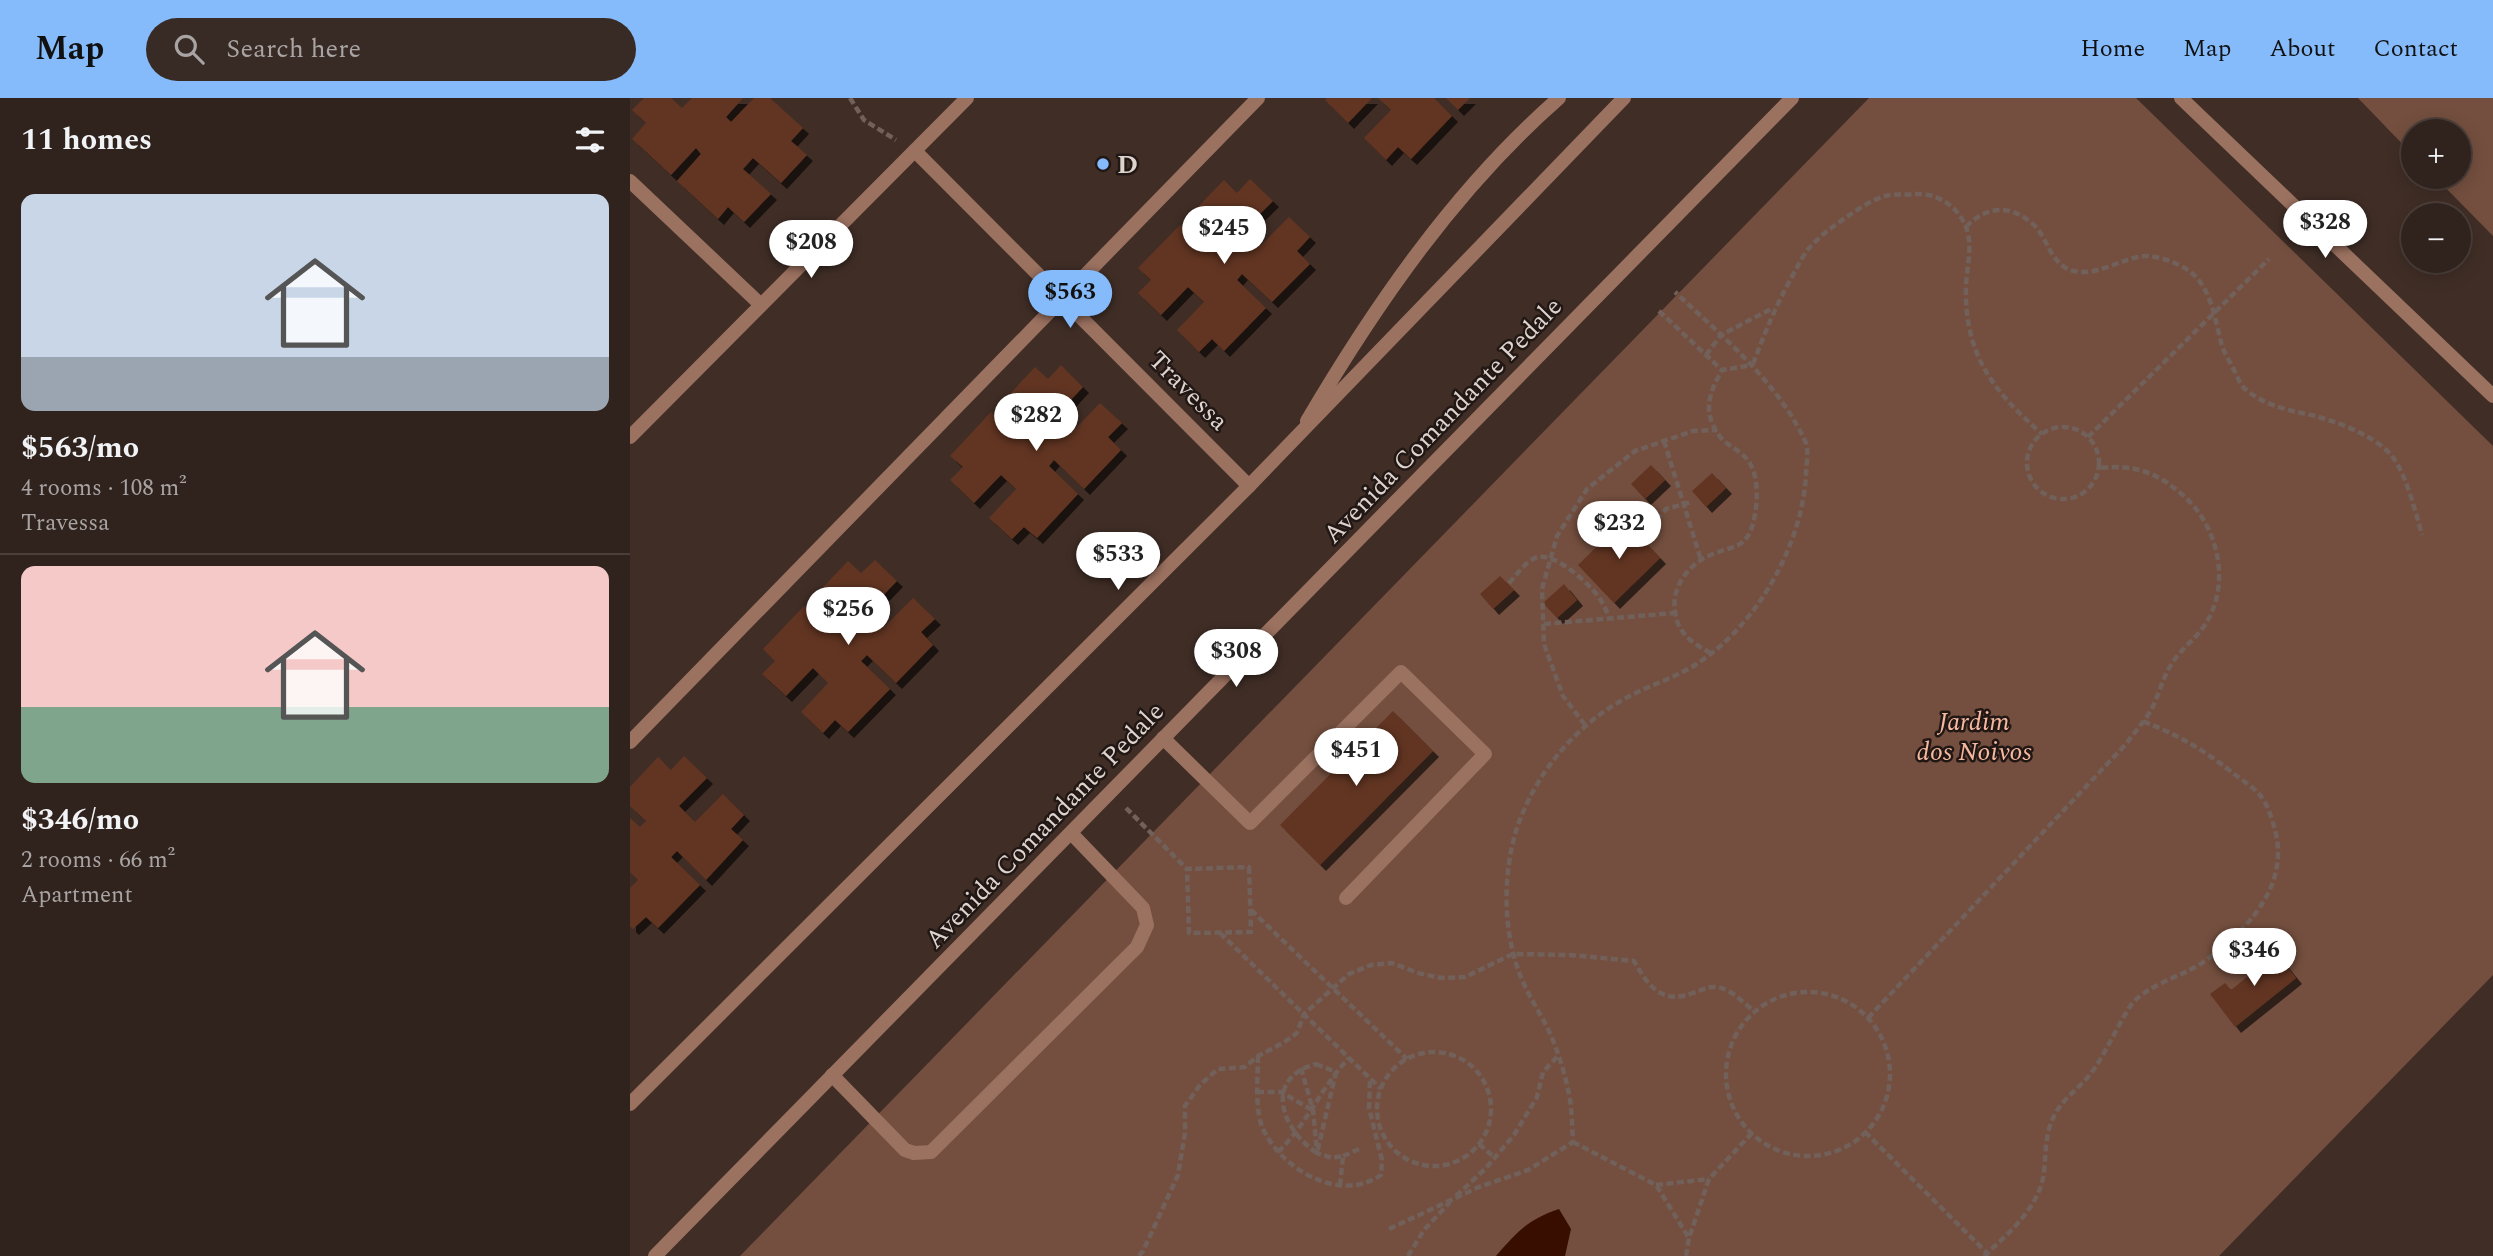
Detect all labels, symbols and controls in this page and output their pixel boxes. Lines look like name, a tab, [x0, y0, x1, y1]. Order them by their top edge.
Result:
search box	[146, 18, 636, 81]
text: Map	[35, 24, 104, 74]
text: Search here	[226, 29, 361, 69]
icon: search	[170, 30, 208, 68]
text: Home	[2080, 31, 2145, 67]
text: Map	[2183, 31, 2231, 67]
text: About	[2269, 31, 2335, 67]
text: Contact	[2373, 31, 2458, 67]
text: 11 homes	[21, 117, 152, 163]
map controls	[2401, 119, 2471, 273]
button: +	[2401, 119, 2471, 189]
icon: filters	[571, 121, 609, 159]
place label: D	[1117, 145, 1138, 185]
marker: D	[1095, 156, 1111, 172]
pin: $328	[2284, 200, 2366, 260]
button: −	[2401, 203, 2471, 273]
text: $328	[2299, 205, 2351, 240]
pin: $245	[1183, 206, 1265, 266]
text: $245	[1198, 211, 1250, 246]
pin: $208	[770, 220, 852, 280]
text: $208	[785, 225, 837, 260]
icon: home	[252, 240, 378, 366]
pin: $563	[1029, 271, 1111, 330]
text: $563	[1044, 275, 1096, 310]
street label: Avenida Comandante Pedale	[1314, 288, 1572, 553]
street label: Travessa	[1139, 341, 1238, 440]
pin: $282	[995, 394, 1077, 453]
text: $282	[1010, 398, 1062, 433]
text: $563/mo	[21, 425, 139, 471]
text: 4 rooms · 108 m²	[21, 471, 187, 506]
pin: $232	[1578, 502, 1660, 561]
text: Travessa	[21, 506, 109, 541]
text: $232	[1593, 506, 1645, 541]
pin: $533	[1077, 532, 1159, 592]
text: $533	[1092, 537, 1144, 572]
pin: $256	[807, 588, 889, 647]
text: $256	[822, 592, 874, 627]
icon: home	[252, 612, 378, 738]
pin: $308	[1195, 630, 1277, 689]
text: $308	[1210, 634, 1262, 669]
street label: Avenida Comandante Pedale	[916, 693, 1174, 958]
park label: Jardim dos Noivos	[1916, 702, 2032, 772]
pin: $451	[1315, 728, 1397, 788]
text: $451	[1330, 733, 1382, 768]
text: $346/mo	[21, 797, 139, 843]
text: 2 rooms · 66 m²	[21, 843, 175, 878]
text: Apartment	[21, 878, 133, 913]
pin: $346	[2213, 928, 2295, 988]
text: $346	[2228, 933, 2280, 968]

